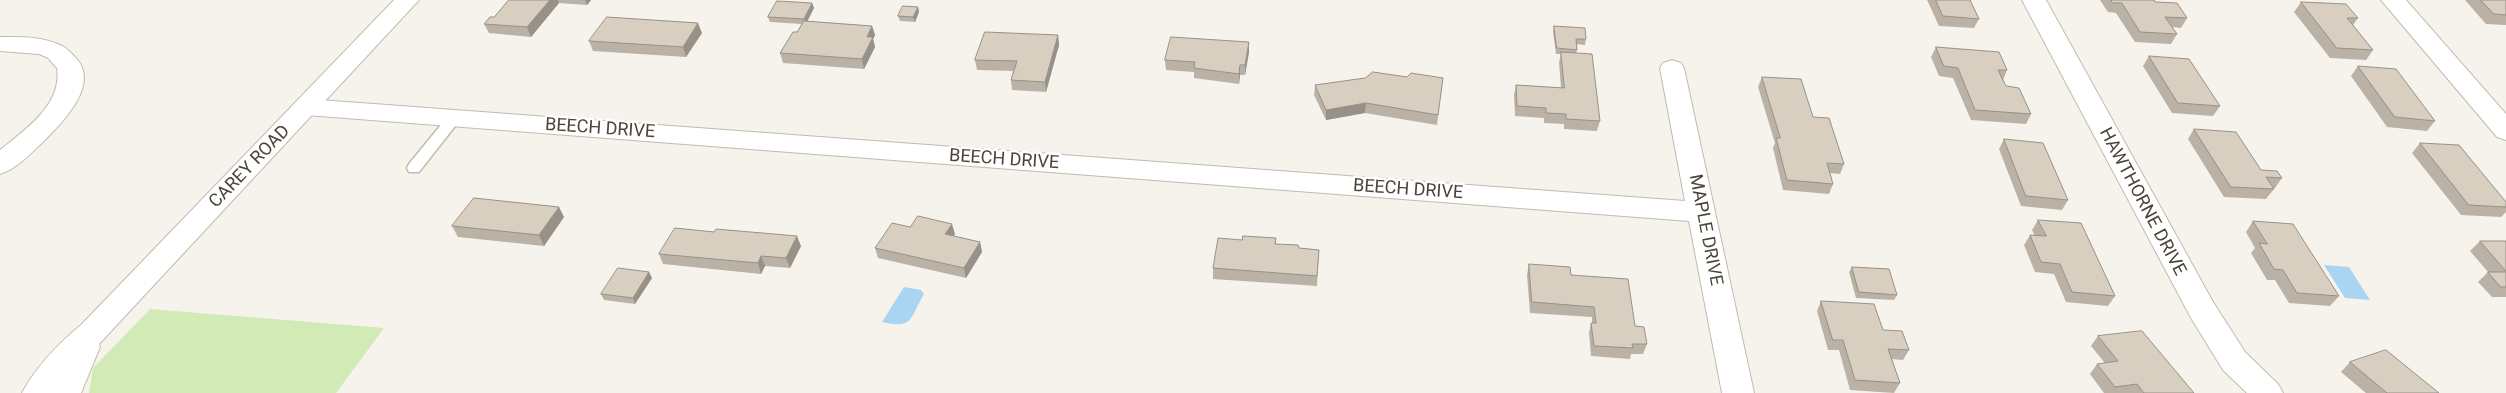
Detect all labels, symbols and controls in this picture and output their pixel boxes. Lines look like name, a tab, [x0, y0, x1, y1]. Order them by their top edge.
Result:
street label: BEECH DRIVE	[544, 114, 656, 144]
street label: CAREY ROAD	[205, 121, 295, 213]
street label: HAWTHORNE DRIVE	[2094, 124, 2190, 280]
street label: BEECH DRIVE	[948, 145, 1060, 175]
street label: MAPLE DRIVE	[1684, 173, 1726, 287]
street label: BEECH DRIVE	[1352, 175, 1464, 205]

